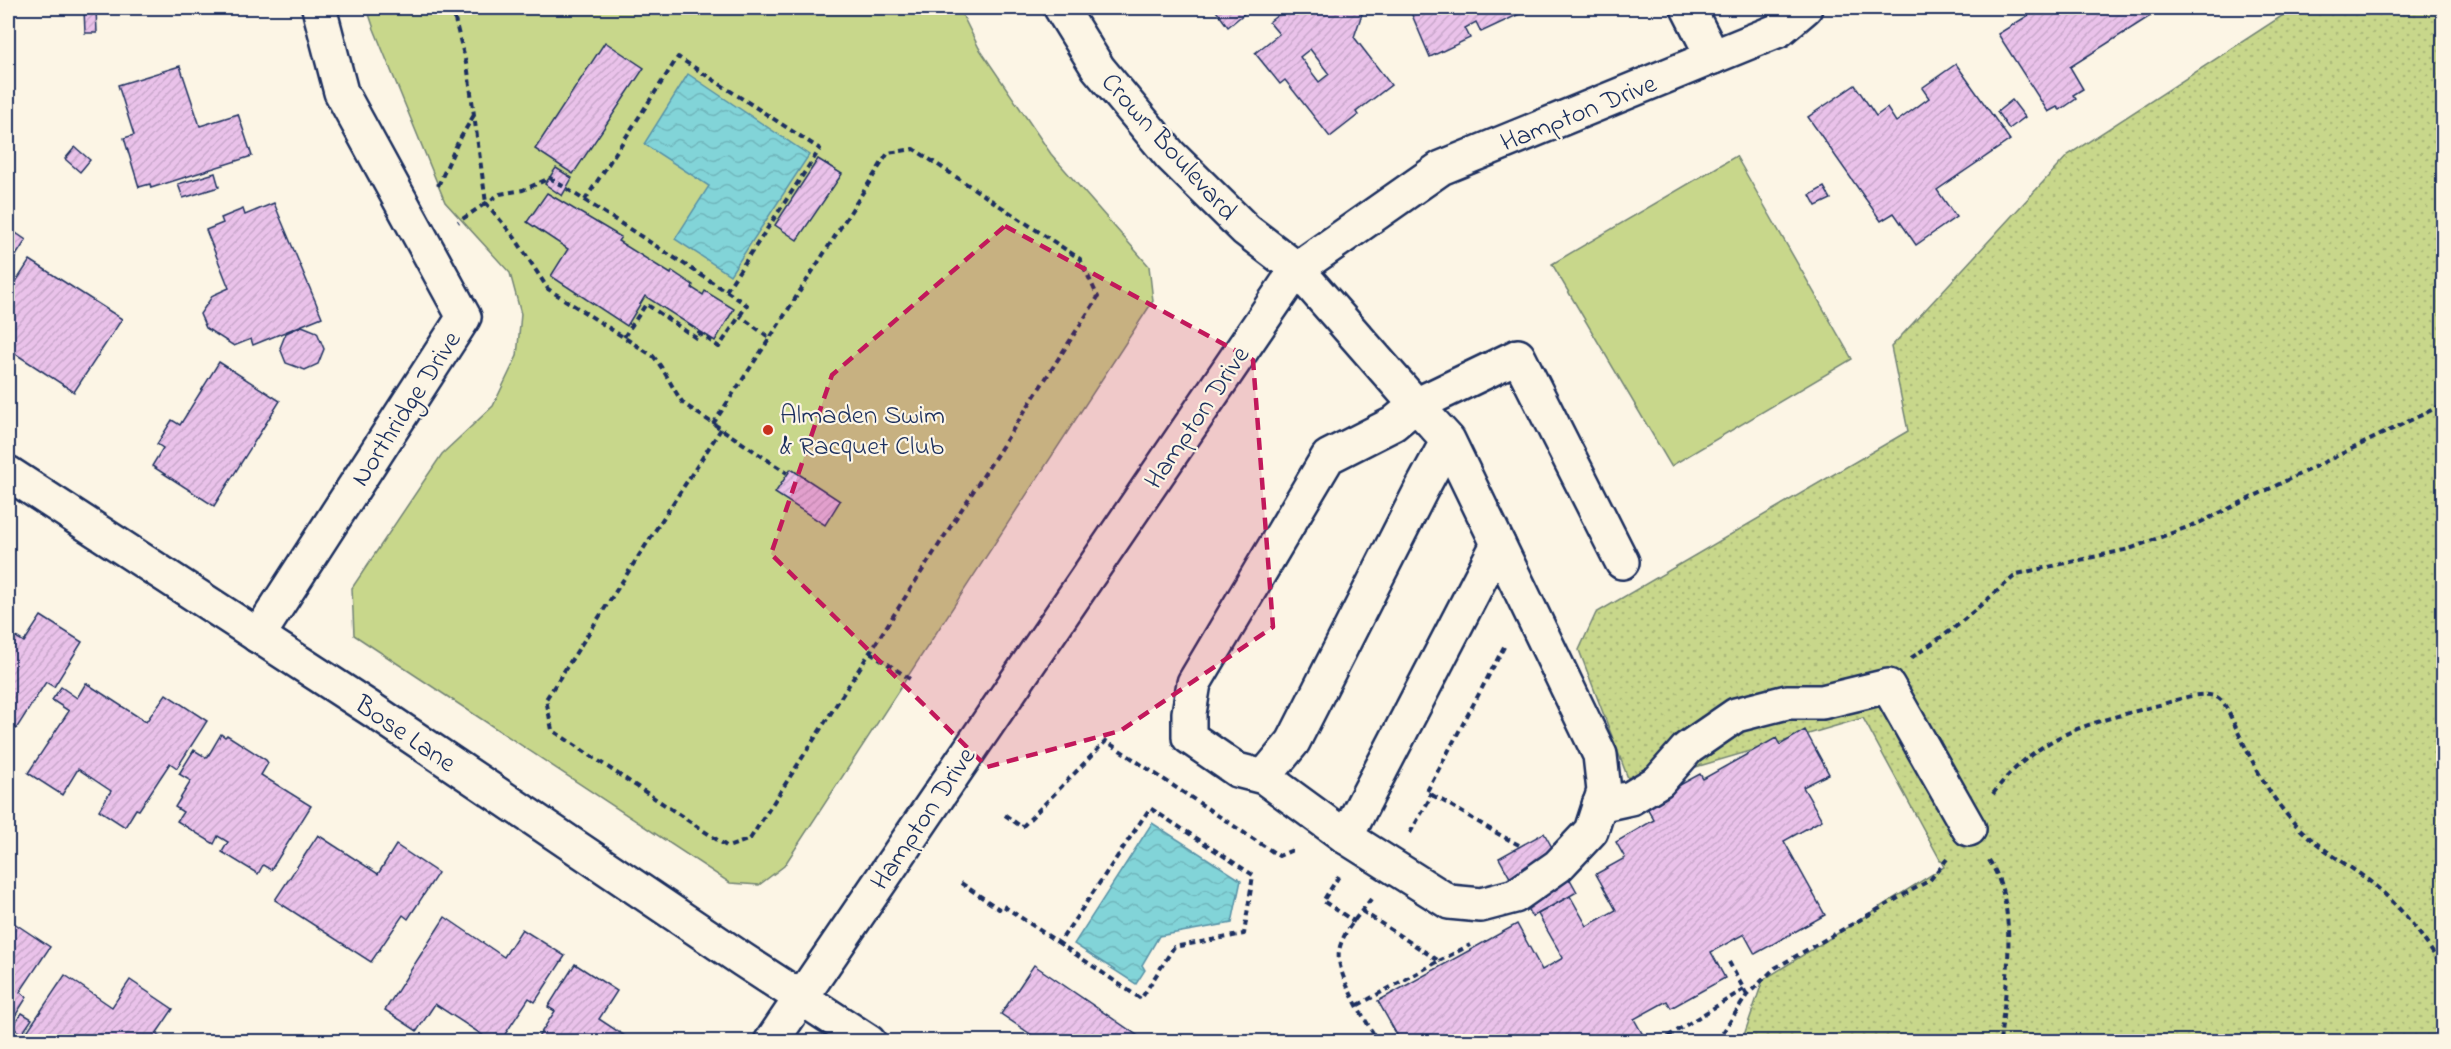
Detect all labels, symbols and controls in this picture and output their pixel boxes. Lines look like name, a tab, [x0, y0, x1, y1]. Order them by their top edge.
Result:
street label: Crown Boulevard	[1091, 65, 1245, 230]
street label: Hampton Drive	[1495, 65, 1664, 163]
street label: Northridge Drive	[342, 323, 472, 495]
street label: Hampton Drive	[1136, 338, 1261, 498]
place label: Almaden Swim & Racquet Club	[780, 397, 945, 467]
marker: Almaden Swim & Racquet Club	[761, 423, 775, 437]
street label: Bose Lane	[345, 686, 464, 784]
street label: Hampton Drive	[862, 739, 987, 899]

